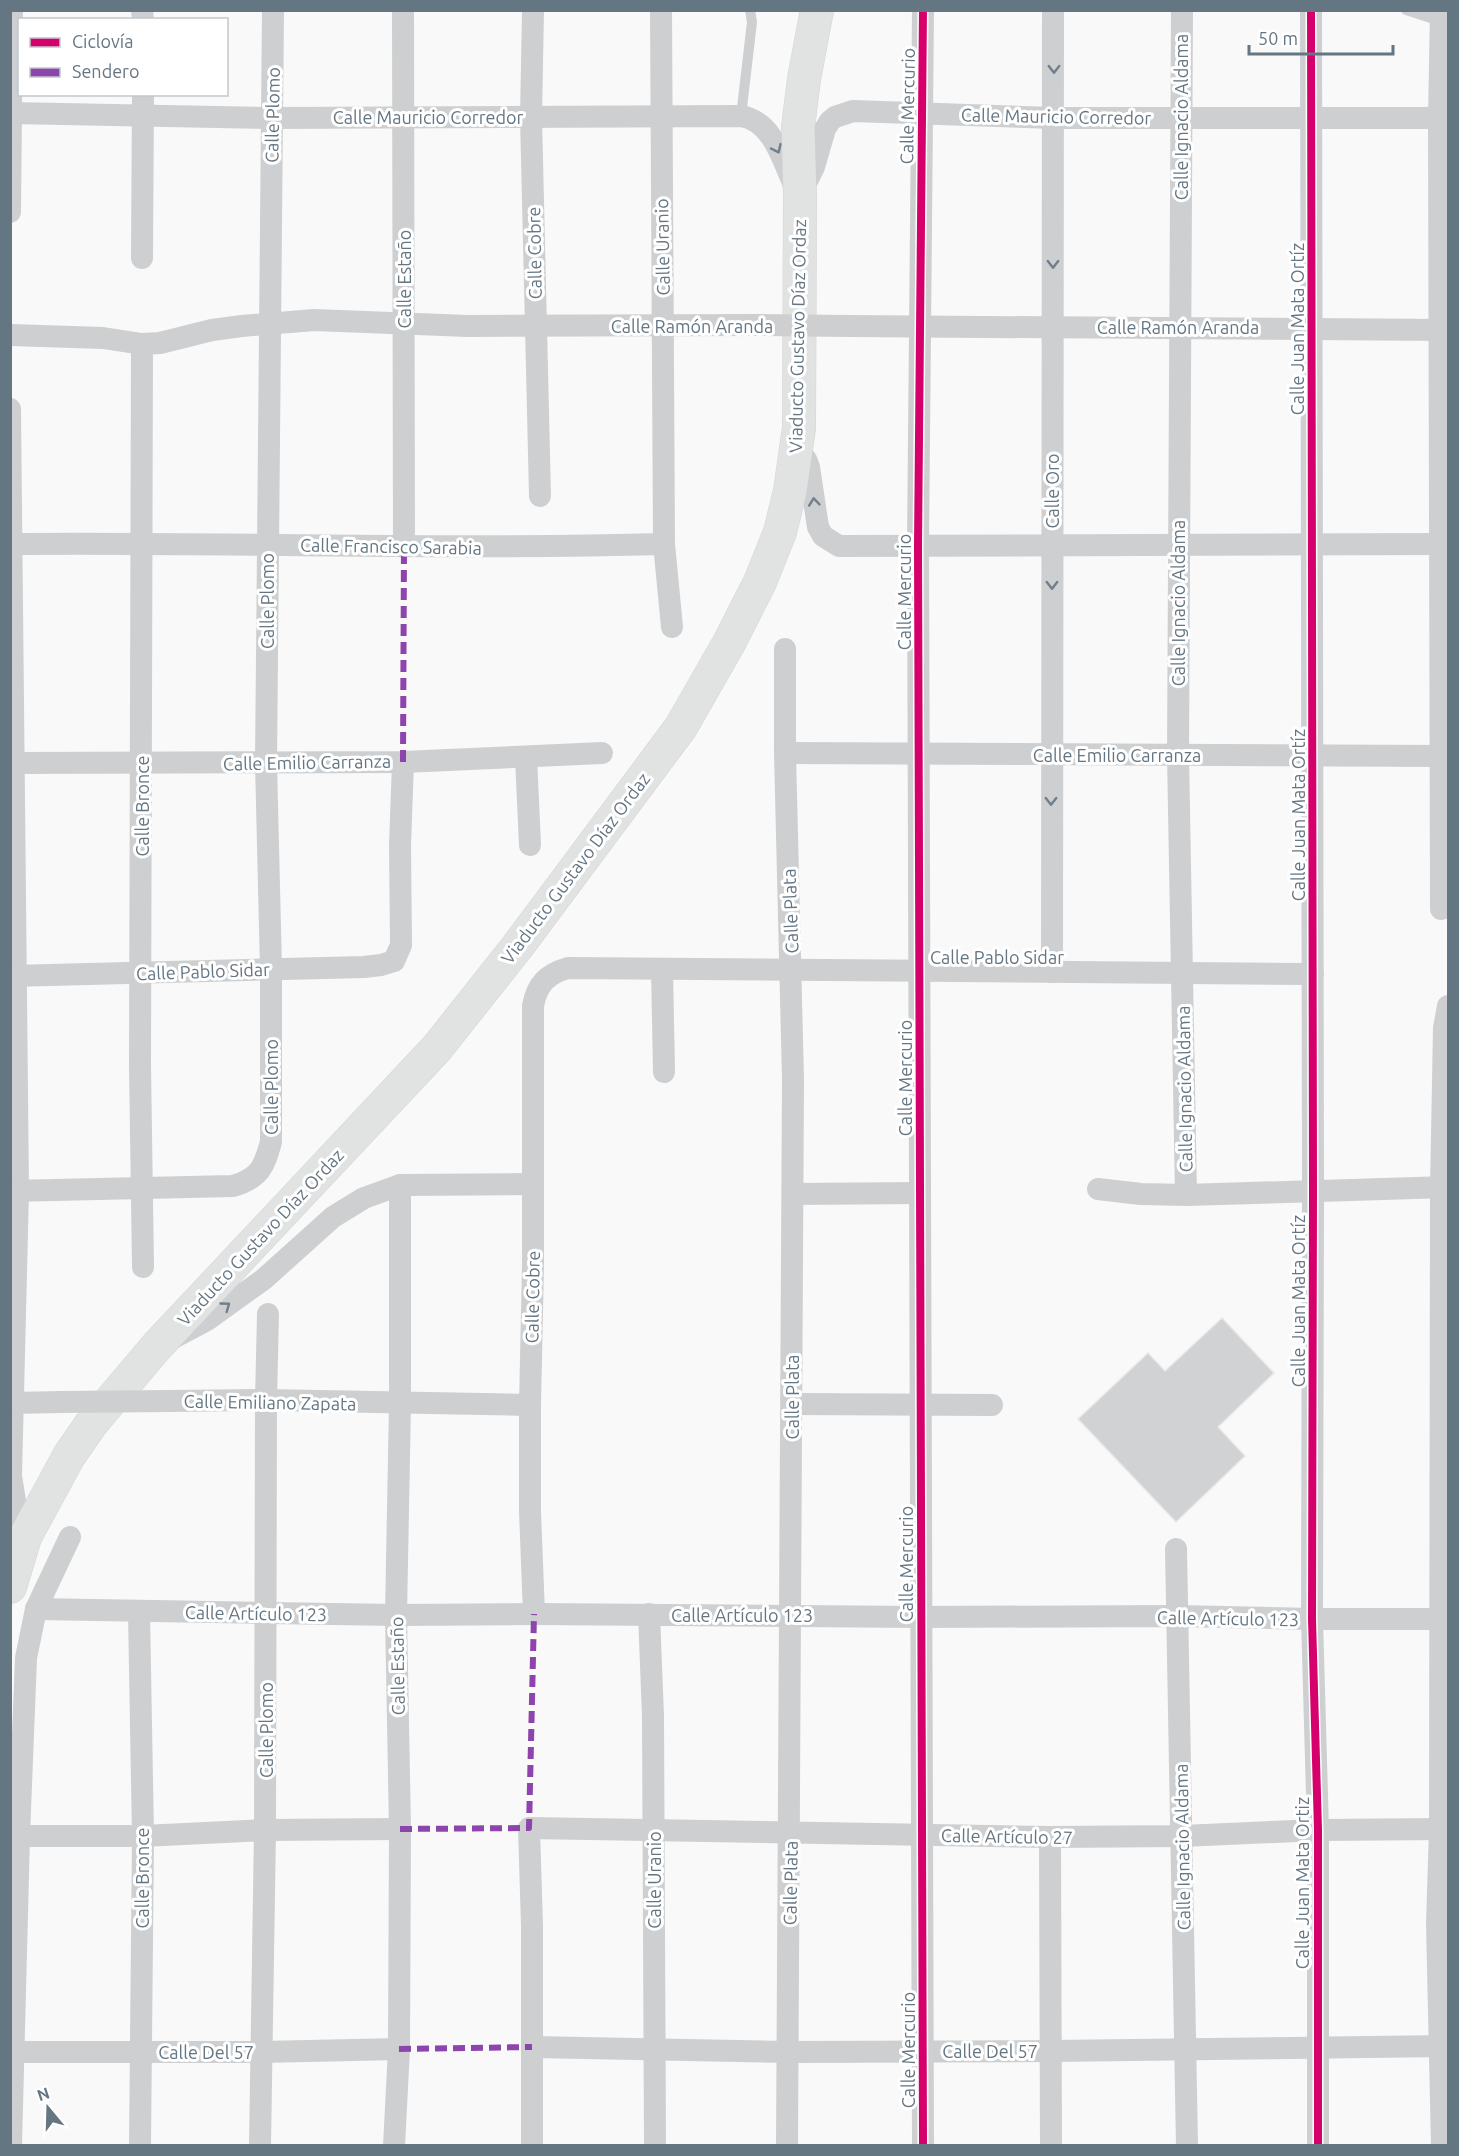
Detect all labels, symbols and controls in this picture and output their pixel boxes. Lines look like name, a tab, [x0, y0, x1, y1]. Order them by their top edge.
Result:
legend	[18, 18, 228, 96]
scale bar	[1249, 18, 1393, 56]
text: 50 m	[1258, 28, 1298, 48]
text: Ciclovía	[72, 31, 133, 51]
street label: Calle Ignacio Aldama	[1171, 34, 1191, 200]
street label: Calle Mercurio	[896, 48, 918, 164]
text: Sendero	[72, 61, 139, 81]
one-way arrow	[1048, 64, 1060, 73]
street label: Calle Plomo	[261, 67, 283, 163]
street label: Calle Mauricio Corredor	[961, 104, 1152, 128]
street label: Calle Mauricio Corredor	[333, 107, 523, 127]
one-way arrow	[770, 142, 782, 153]
street label: Calle Uranio	[651, 198, 673, 296]
street label: Calle Cobre	[523, 207, 545, 299]
street label: Viaducto Gustavo Díaz Ordaz	[785, 219, 809, 453]
street label: Calle Estaño	[394, 230, 414, 328]
street label: Calle Juan Mata Ortíz	[1287, 243, 1307, 415]
one-way arrow	[1046, 259, 1059, 268]
street label: Calle Ramón Aranda	[611, 316, 773, 336]
street label: Calle Ramón Aranda	[1097, 317, 1259, 337]
street label: Calle Oro	[1042, 453, 1062, 529]
one-way arrow	[808, 497, 821, 506]
street label: Calle Ignacio Aldama	[1168, 520, 1188, 686]
street label: Calle Francisco Sarabia	[300, 534, 482, 558]
street label: Calle Mercurio	[894, 534, 914, 650]
street label: Calle Plomo	[257, 553, 277, 649]
one-way arrow	[1046, 580, 1058, 589]
street label: Calle Juan Mata Ortíz	[1288, 729, 1308, 901]
street label: Calle Emilio Carranza	[1033, 745, 1201, 765]
street label: Calle Emilio Carranza	[223, 751, 391, 773]
street label: Calle Bronce	[132, 755, 152, 857]
street label: Viaducto Gustavo Díaz Ordaz	[497, 769, 653, 967]
one-way arrow	[1045, 796, 1057, 805]
street label: Calle Plata	[779, 868, 801, 954]
street label: Calle Pablo Sidar	[930, 947, 1064, 967]
street label: Calle Pablo Sidar	[136, 959, 270, 983]
street label: Calle Ignacio Aldama	[1173, 1006, 1195, 1172]
street label: Calle Mercurio	[895, 1020, 915, 1136]
street label: Calle Plomo	[261, 1039, 281, 1135]
street label: Viaducto Gustavo Díaz Ordaz	[173, 1145, 347, 1329]
street label: Calle Juan Mata Ortíz	[1288, 1215, 1308, 1387]
street label: Calle Cobre	[521, 1251, 543, 1343]
one-way arrow	[219, 1302, 230, 1313]
street label: Calle Plata	[782, 1355, 802, 1439]
street label: Calle Emiliano Zapata	[184, 1390, 356, 1414]
street label: Calle Mercurio	[896, 1506, 916, 1622]
street label: Calle Artículo 123	[185, 1602, 327, 1624]
street label: Calle Artículo 123	[671, 1605, 813, 1625]
street label: Calle Artículo 123	[1157, 1607, 1299, 1629]
street label: Calle Estaño	[386, 1616, 408, 1716]
street label: Calle Plomo	[256, 1682, 276, 1778]
street label: Calle Ignacio Aldama	[1171, 1764, 1193, 1930]
street label: Calle Juan Mata Ortiz	[1292, 1797, 1312, 1969]
street label: Calle Artículo 27	[941, 1825, 1073, 1847]
street label: Calle Bronce	[132, 1827, 152, 1929]
street label: Calle Uranio	[644, 1831, 664, 1929]
street label: Calle Plata	[779, 1840, 801, 1926]
street label: Calle Mercurio	[898, 1992, 918, 2108]
street label: Calle Del 57	[942, 2041, 1038, 2061]
street label: Calle Del 57	[158, 2042, 254, 2062]
north arrow	[18, 2078, 78, 2138]
text: N	[35, 2083, 52, 2104]

